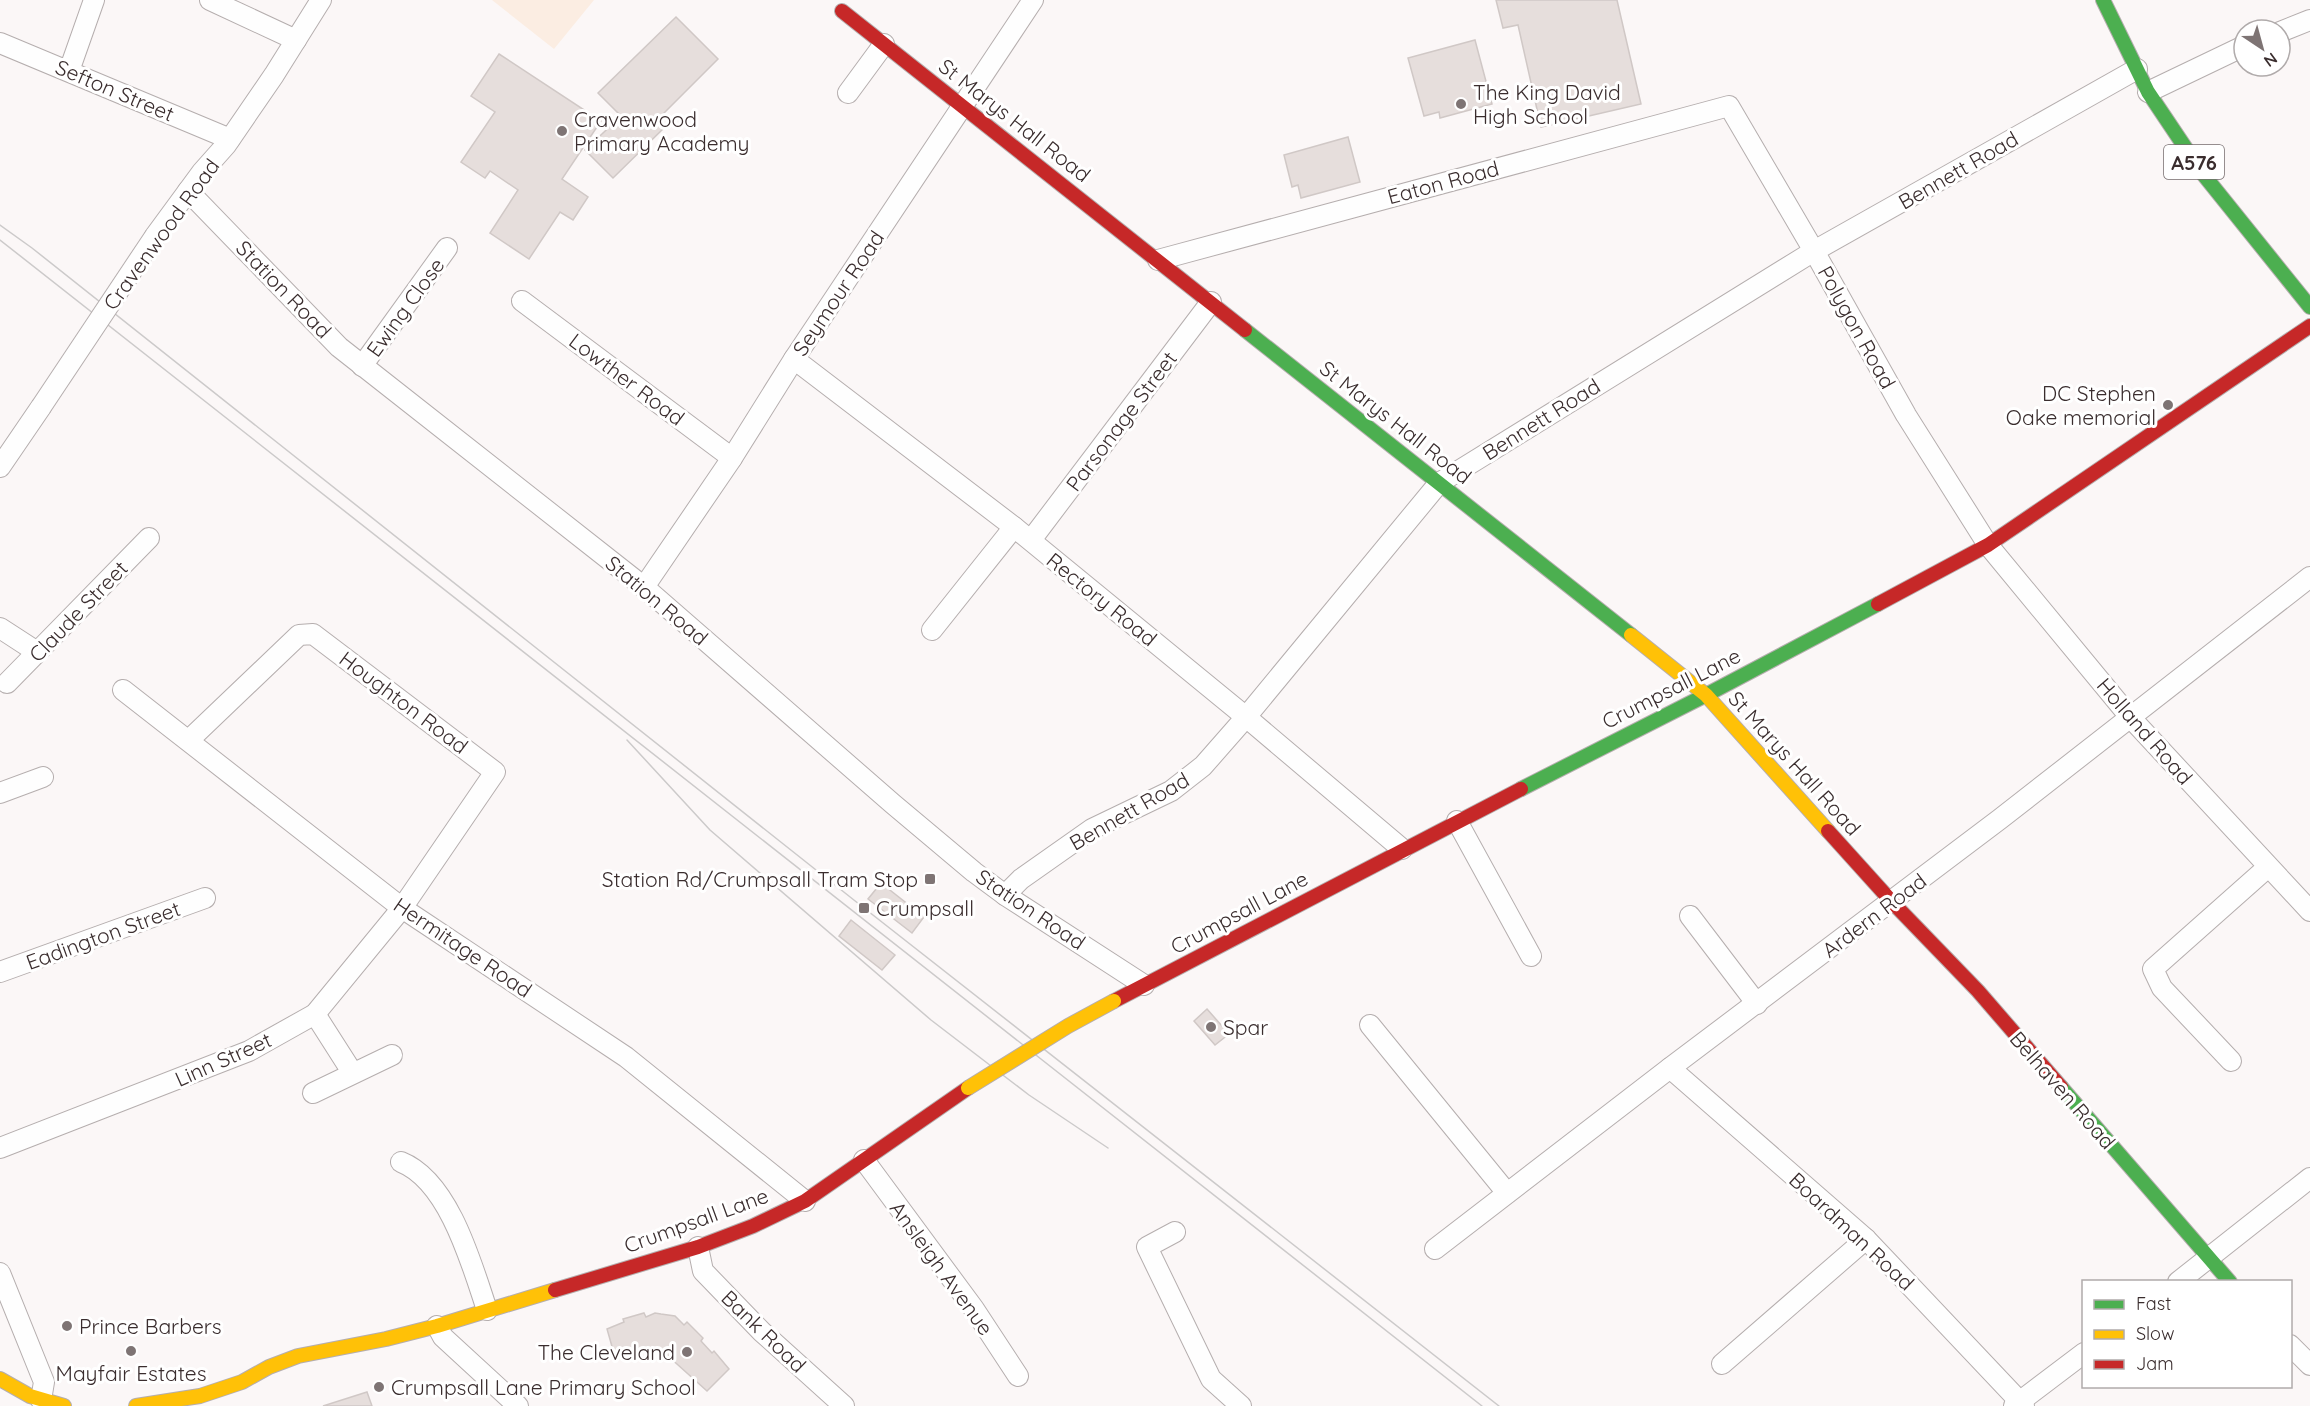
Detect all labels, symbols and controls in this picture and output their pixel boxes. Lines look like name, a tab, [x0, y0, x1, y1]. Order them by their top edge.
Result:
north arrow	[2232, 18, 2292, 78]
text: N	[2260, 49, 2281, 72]
street label: Sefton Street	[52, 53, 178, 127]
street label: St Marys Hall Road	[934, 53, 1096, 187]
place label: The King David High School	[1473, 79, 1621, 129]
marker: The King David High School	[1454, 97, 1468, 111]
place label: Cravenwood Primary Academy	[574, 106, 749, 156]
marker: Cravenwood Primary Academy	[555, 124, 569, 138]
street label: Bennett Road	[1894, 125, 2022, 215]
road number: A576	[2164, 145, 2224, 179]
street label: Cravenwood Road	[97, 153, 225, 315]
street label: Eaton Road	[1384, 155, 1502, 209]
street label: Seymour Road	[787, 226, 889, 360]
street label: Station Road	[231, 235, 337, 343]
street label: Ewing Close	[360, 252, 450, 362]
street label: Polygon Road	[1813, 261, 1901, 393]
street label: Lowther Road	[564, 327, 690, 431]
street label: Parsonage Street	[1060, 346, 1182, 496]
street label: St Marys Hall Road	[1315, 355, 1477, 489]
street label: Bennett Road	[1477, 373, 1605, 465]
place label: DC Stephen Oake memorial	[2006, 380, 2156, 430]
marker: DC Stephen Oake memorial	[2161, 398, 2175, 412]
street label: Rectory Road	[1042, 547, 1162, 651]
street label: Station Road	[600, 550, 714, 650]
street label: Claude Street	[23, 555, 133, 667]
street label: Crumpsall Lane	[1598, 642, 1744, 734]
street label: Houghton Road	[335, 645, 473, 759]
street label: Holland Road	[2092, 672, 2198, 790]
street label: St Marys Hall Road	[1723, 685, 1867, 841]
street label: Bennett Road	[1065, 766, 1193, 856]
street label: Station Road	[972, 863, 1090, 955]
street label: Crumpsall Lane	[1166, 865, 1312, 959]
place label: Station Rd/Crumpsall Tram Stop	[602, 866, 918, 892]
street label: Ardern Road	[1817, 867, 1931, 963]
marker: Station Rd/Crumpsall Tram Stop	[923, 872, 937, 886]
street label: Hermitage Road	[389, 891, 537, 1003]
street label: Eadington Street	[22, 895, 184, 975]
place label: Crumpsall	[876, 895, 974, 921]
marker: Crumpsall	[857, 901, 871, 915]
place label: Spar	[1223, 1014, 1268, 1040]
marker: Spar	[1204, 1020, 1218, 1034]
street label: Linn Street	[171, 1026, 275, 1092]
street label: Belhaven Road	[2005, 1026, 2121, 1154]
street label: Boardman Road	[1784, 1167, 1920, 1295]
street label: Crumpsall Lane	[620, 1182, 772, 1258]
street label: Ansleigh Avenue	[885, 1196, 999, 1340]
legend	[2082, 1280, 2292, 1388]
street label: Bank Road	[716, 1284, 812, 1378]
text: Fast	[2136, 1292, 2171, 1315]
place label: Prince Barbers	[79, 1313, 222, 1339]
marker: Prince Barbers	[60, 1319, 74, 1333]
text: Slow	[2136, 1322, 2174, 1345]
place label: The Cleveland	[537, 1339, 675, 1365]
marker: Mayfair Estates	[124, 1344, 138, 1358]
marker: The Cleveland	[680, 1345, 694, 1359]
text: Jam	[2136, 1352, 2174, 1375]
place label: Mayfair Estates	[56, 1360, 206, 1386]
place label: Crumpsall Lane Primary School	[391, 1374, 696, 1400]
marker: Crumpsall Lane Primary School	[372, 1380, 386, 1394]

